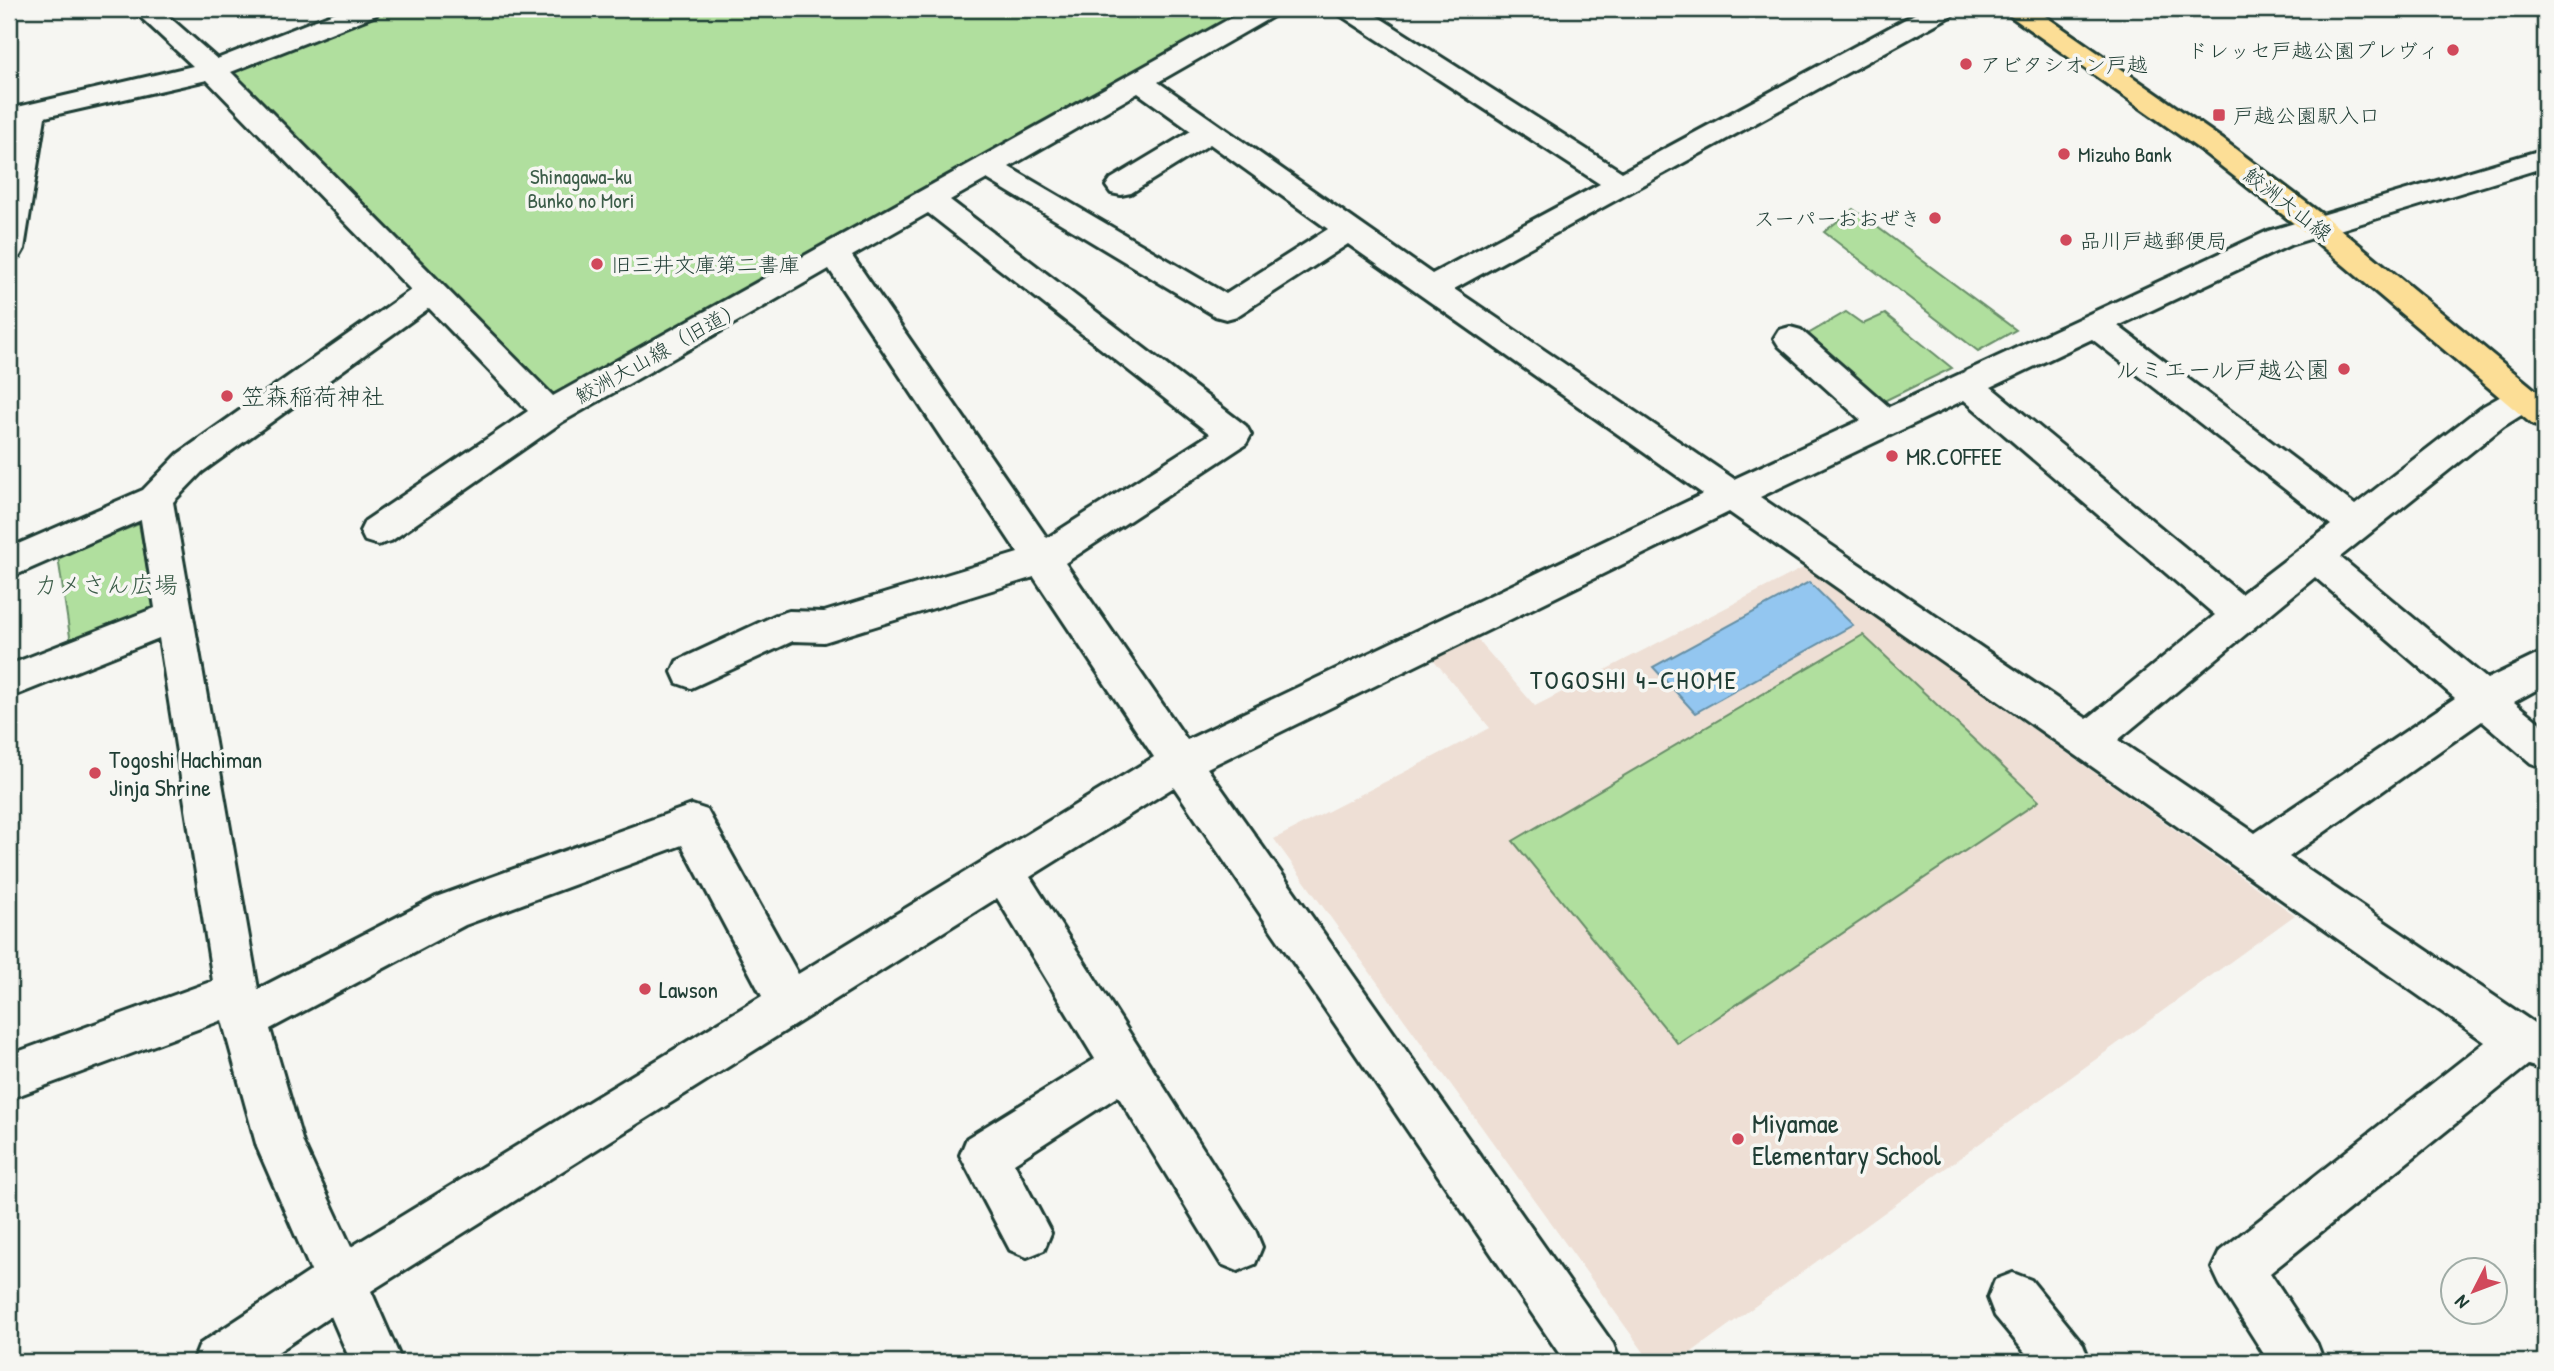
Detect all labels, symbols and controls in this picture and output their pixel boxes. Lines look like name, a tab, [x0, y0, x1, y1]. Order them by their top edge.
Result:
place label: ドレッセ戸越公園プレヴィ	[2187, 36, 2439, 65]
marker: ドレッセ戸越公園プレヴィ	[2445, 42, 2461, 58]
place label: アビタシオン戸越	[1980, 50, 2148, 79]
marker: アビタシオン戸越	[1958, 56, 1974, 72]
place label: 戸越公園駅入口	[2233, 101, 2380, 130]
marker: 戸越公園駅入口	[2211, 107, 2227, 123]
place label: Mizuho Bank	[2078, 140, 2172, 169]
marker: Mizuho Bank	[2056, 146, 2072, 162]
street label: 鮫洲大山線	[2238, 160, 2338, 248]
park label: Shinagawa-ku Bunko no Mori	[527, 162, 635, 215]
place label: スーパーおおぜき	[1754, 204, 1921, 233]
marker: スーパーおおぜき	[1927, 210, 1943, 226]
place label: 品川戸越郵便局	[2080, 226, 2227, 255]
marker: 品川戸越郵便局	[2058, 232, 2074, 248]
place label: 旧三井文庫第二書庫	[611, 250, 800, 279]
marker: 旧三井文庫第二書庫	[589, 256, 605, 272]
street label: 鮫洲大山線（旧道）	[569, 294, 749, 410]
place label: ルミエール戸越公園	[2115, 353, 2330, 385]
marker: ルミエール戸越公園	[2336, 361, 2352, 377]
place label: 笠森稲荷神社	[241, 380, 385, 412]
marker: 笠森稲荷神社	[219, 388, 235, 404]
place label: MR.COFFEE	[1906, 440, 2002, 472]
marker: MR.COFFEE	[1884, 448, 1900, 464]
park label: カメさん広場	[34, 568, 178, 600]
district label: TOGOSHI 4-CHOME	[1530, 662, 1738, 697]
place label: Togoshi Hachiman Jinja Shrine	[109, 743, 262, 803]
marker: Togoshi Hachiman Jinja Shrine	[87, 765, 103, 781]
place label: Lawson	[659, 973, 718, 1005]
marker: Lawson	[637, 981, 653, 997]
place label: Miyamae Elementary School	[1752, 1104, 1942, 1174]
marker: Miyamae Elementary School	[1730, 1131, 1746, 1147]
north arrow	[2438, 1256, 2508, 1326]
text: N	[2448, 1290, 2474, 1315]

